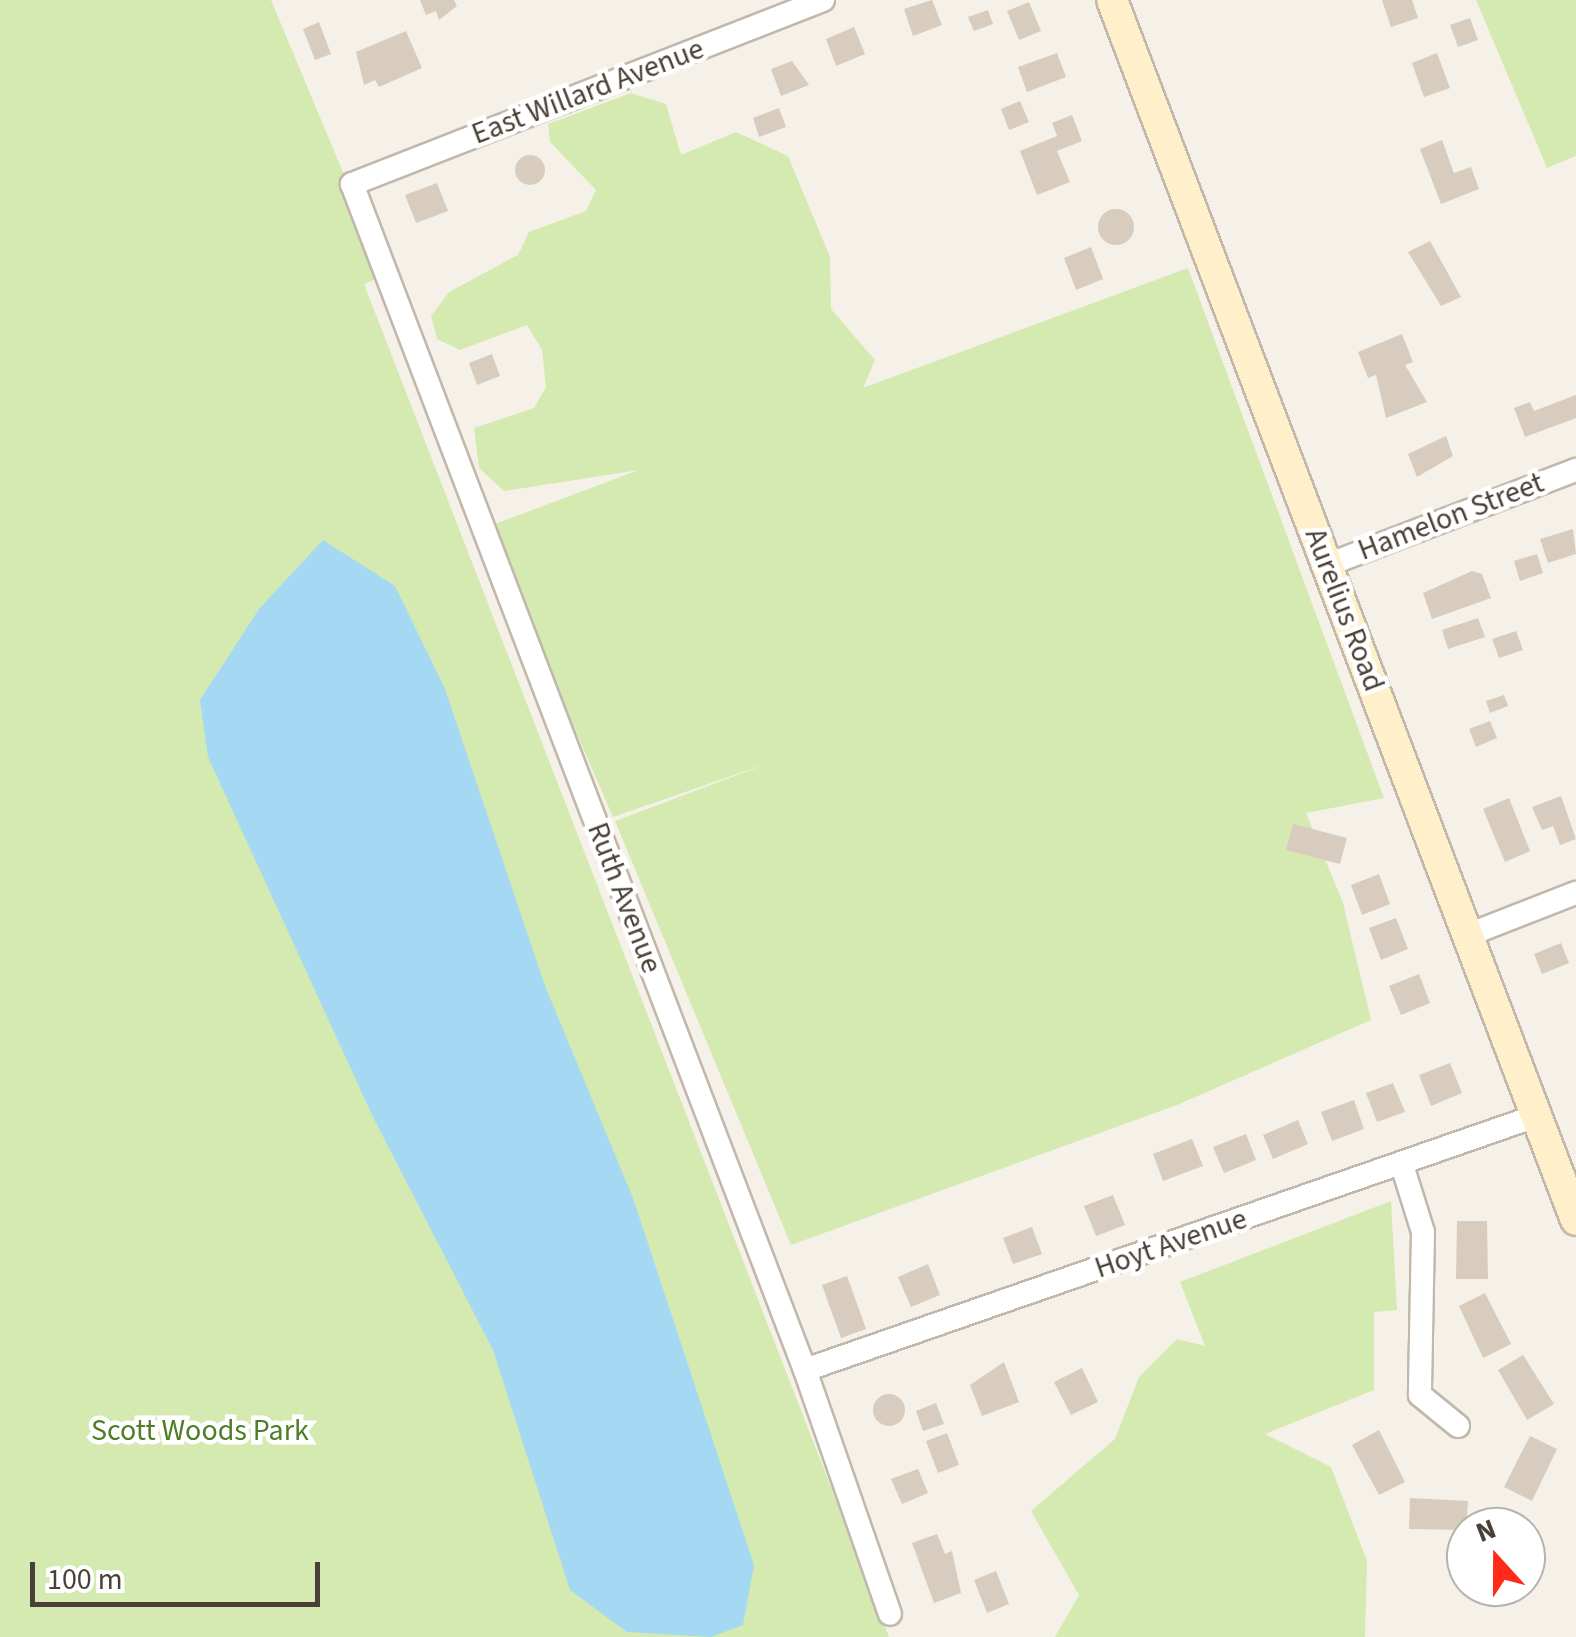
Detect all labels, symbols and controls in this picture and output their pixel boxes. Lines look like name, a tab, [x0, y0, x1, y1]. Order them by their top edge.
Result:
street label: East Willard Avenue	[467, 31, 709, 153]
street label: Hamelon Street	[1353, 465, 1549, 569]
street label: Aurelius Road	[1296, 523, 1392, 697]
street label: Ruth Avenue	[579, 818, 669, 978]
street label: Hoyt Avenue	[1090, 1201, 1252, 1287]
park label: Scott Woods Park	[91, 1413, 309, 1449]
north arrow	[1446, 1507, 1546, 1607]
text: N	[1470, 1509, 1502, 1553]
scale bar	[35, 1542, 325, 1604]
text: 100 m	[47, 1558, 123, 1601]

